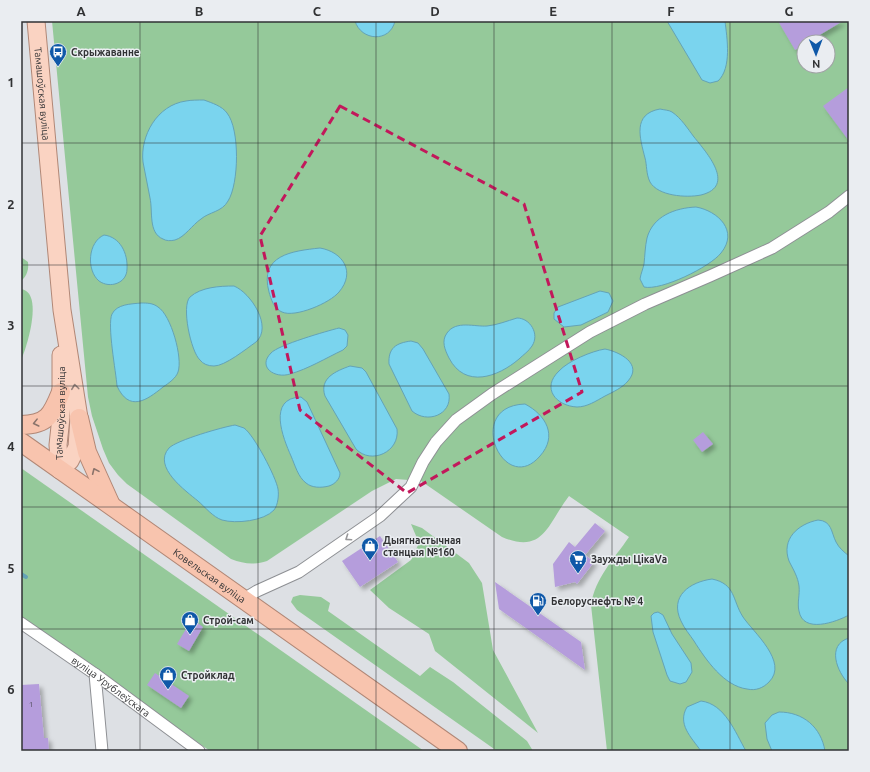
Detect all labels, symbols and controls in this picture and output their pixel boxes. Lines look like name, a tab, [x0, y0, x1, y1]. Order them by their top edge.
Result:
text: A	[76, 4, 86, 18]
text: B	[195, 4, 204, 18]
text: C	[313, 4, 322, 18]
text: D	[430, 4, 440, 18]
text: E	[549, 4, 557, 18]
text: F	[667, 4, 675, 18]
text: G	[785, 4, 794, 18]
north arrow	[796, 34, 836, 74]
bus stop icon: Скрыжаванне	[48, 42, 68, 67]
street label: Тамашоўская вуліца	[32, 47, 52, 141]
place label: Скрыжаванне	[71, 47, 140, 58]
text: N	[812, 58, 820, 70]
text: 1	[7, 75, 15, 89]
text: 2	[7, 197, 15, 211]
text: 3	[7, 318, 15, 332]
street label: Тамашоўская вуліца	[53, 366, 67, 460]
one-way arrow	[71, 384, 80, 390]
one-way arrow	[32, 418, 39, 427]
text: 4	[7, 439, 15, 453]
one-way arrow	[92, 467, 100, 475]
one-way arrow	[345, 533, 352, 541]
place label: Дыягнастычная станцыя №160	[383, 535, 461, 558]
shop icon: Дыягнастычная станцыя №160	[360, 536, 380, 561]
street label: Ковельская вуліца	[171, 546, 248, 605]
supermarket icon: Заужды ЦікаVа	[568, 549, 588, 574]
place label: Заужды ЦікаVа	[591, 554, 667, 565]
text: 5	[7, 561, 15, 575]
fuel station icon: Белоруснефть № 4	[528, 591, 548, 616]
place label: Белоруснефть № 4	[551, 596, 644, 607]
shop icon: Строй-сам	[180, 610, 200, 635]
place label: Строй-сам	[203, 615, 254, 626]
street label: вуліца Урублеўскага	[69, 655, 152, 719]
shop icon: Стройклад	[158, 665, 178, 690]
place label: Стройклад	[181, 670, 235, 681]
text: 6	[7, 682, 15, 696]
house number: 1	[29, 700, 33, 709]

